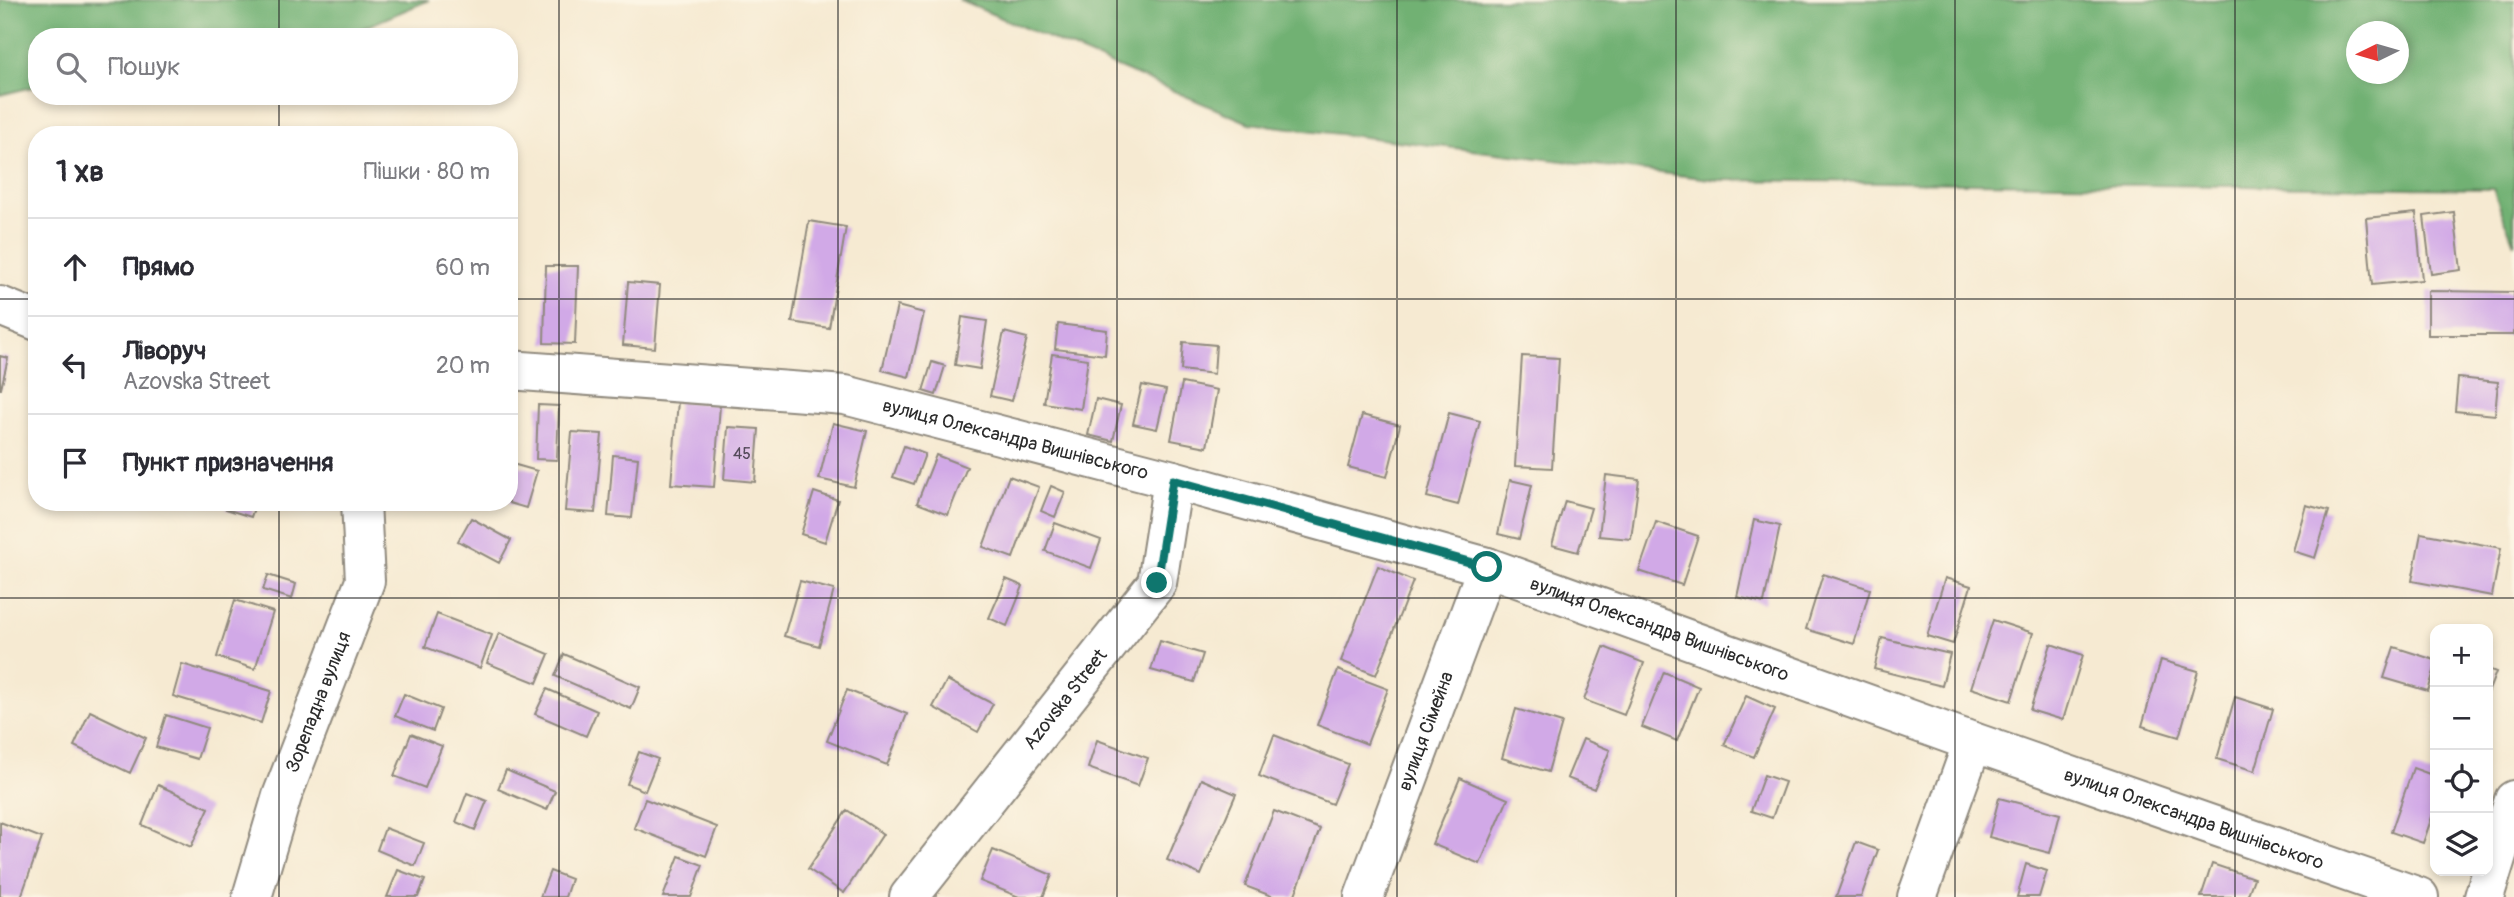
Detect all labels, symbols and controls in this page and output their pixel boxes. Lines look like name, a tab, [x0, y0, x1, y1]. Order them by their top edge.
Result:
north arrow	[2346, 21, 2409, 84]
search box	[28, 28, 518, 105]
icon: search	[52, 48, 90, 86]
text: Пошук	[108, 51, 181, 83]
text: 1 хв	[56, 153, 104, 190]
text: Пішки · 80 m	[364, 157, 490, 186]
icon: ahead	[56, 248, 94, 286]
text: Прямо	[123, 251, 194, 283]
text: 60 m	[435, 253, 490, 282]
text: Ліворуч	[123, 335, 207, 367]
icon: left	[56, 346, 94, 384]
text: 20 m	[436, 351, 490, 380]
text: Azovska Street	[123, 367, 270, 396]
street label: вулиця Олександра Вишнівського	[880, 393, 1151, 485]
icon: arrive	[56, 444, 94, 482]
house number: 45	[733, 444, 751, 464]
text: Пункт призначення	[123, 447, 334, 479]
route start	[1471, 551, 1502, 582]
route end	[1141, 567, 1172, 598]
street label: вулиця Олександра Вишнівського	[1527, 572, 1792, 687]
map controls	[2430, 624, 2493, 876]
button: +	[2430, 624, 2493, 687]
street label: Зорепадна вулиця	[280, 628, 356, 776]
street label: Azovska Street	[1018, 644, 1113, 754]
street label: вулиця Сімейна	[1393, 668, 1459, 794]
button: −	[2430, 687, 2493, 750]
button: locate	[2430, 750, 2493, 813]
street label: вулиця Олександра Вишнівського	[2061, 763, 2327, 875]
button: layers	[2430, 813, 2493, 876]

